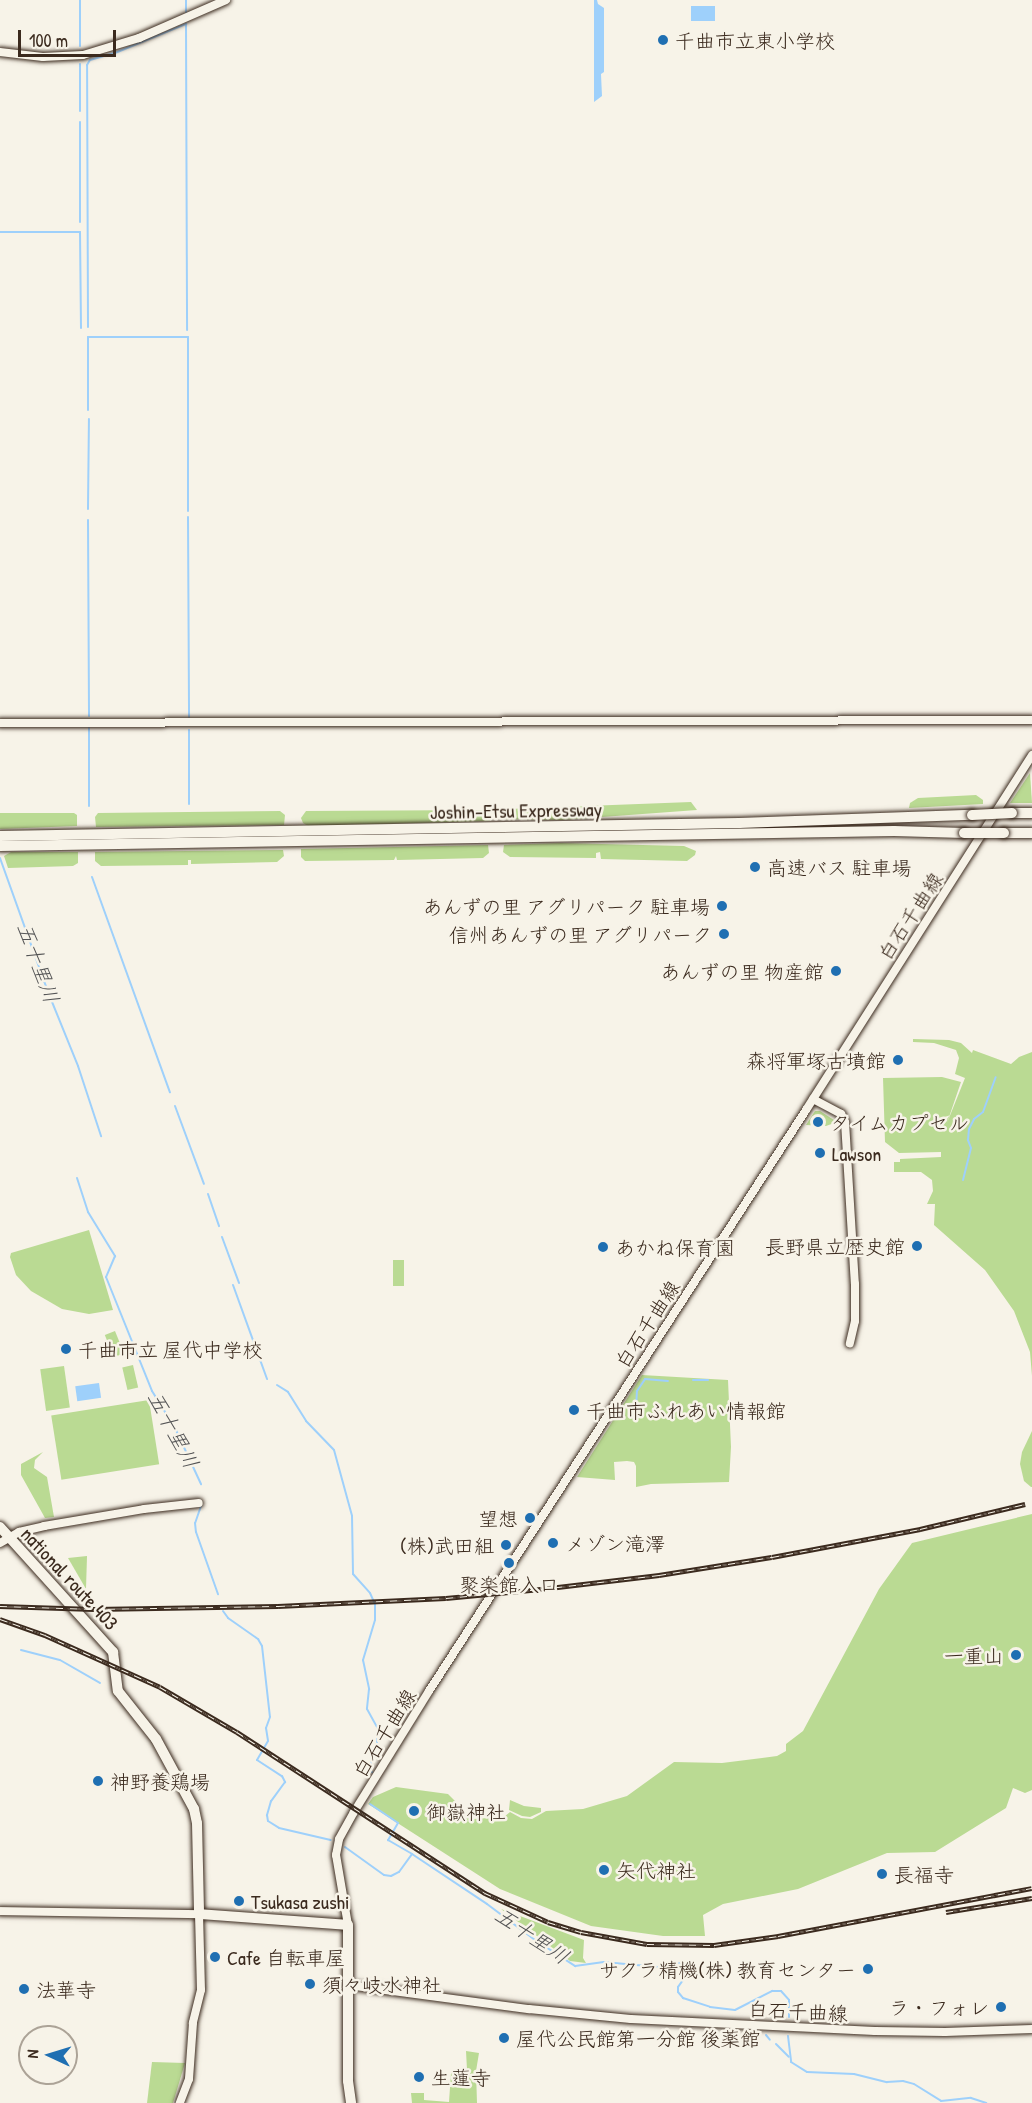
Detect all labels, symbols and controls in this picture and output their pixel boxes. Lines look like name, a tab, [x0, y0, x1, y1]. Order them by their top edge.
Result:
scale bar	[21, 18, 118, 56]
text: 100 m	[29, 28, 68, 53]
place label: 千曲市立東小学校	[675, 28, 835, 52]
marker: 千曲市立東小学校	[656, 33, 670, 47]
street label: Joshin-Etsu Expressway	[430, 796, 602, 824]
place label: 高速バス 駐車場	[767, 855, 912, 879]
marker: 高速バス 駐車場	[748, 860, 762, 874]
street label: 白石千曲線	[873, 868, 947, 964]
place label: あんずの里 アグリパーク 駐車場	[421, 894, 710, 918]
marker: あんずの里 アグリパーク 駐車場	[715, 899, 729, 913]
water label: 五十里川	[12, 919, 64, 1007]
place label: 信州あんずの里 アグリパーク	[447, 922, 712, 946]
marker: 信州あんずの里 アグリパーク	[717, 927, 731, 941]
place label: あんずの里 物産館	[659, 959, 824, 983]
marker: あんずの里 物産館	[829, 964, 843, 978]
place label: 森将軍塚古墳館	[746, 1048, 886, 1072]
marker: 森将軍塚古墳館	[891, 1053, 905, 1067]
place label: タイムカプセル	[830, 1110, 970, 1134]
marker: タイムカプセル	[811, 1115, 825, 1129]
place label: Lawson	[832, 1141, 881, 1165]
marker: Lawson	[813, 1146, 827, 1160]
place label: 長野県立歴史館	[765, 1234, 905, 1258]
place label: あかね保育園	[615, 1235, 735, 1259]
marker: 長野県立歴史館	[910, 1239, 924, 1253]
marker: あかね保育園	[596, 1240, 610, 1254]
street label: 白石千曲線	[610, 1276, 684, 1372]
place label: 千曲市立 屋代中学校	[78, 1337, 263, 1361]
marker: 千曲市立 屋代中学校	[59, 1342, 73, 1356]
water label: 五十里川	[142, 1387, 204, 1473]
place label: 千曲市ふれあい情報館	[586, 1398, 786, 1422]
marker: 千曲市ふれあい情報館	[567, 1403, 581, 1417]
place label: 望想	[478, 1506, 518, 1530]
marker: 望想	[523, 1511, 537, 1525]
street label: national route 403	[16, 1522, 124, 1634]
place label: メゾン滝澤	[565, 1531, 665, 1555]
place label: (株)武田組	[400, 1533, 494, 1557]
marker: メゾン滝澤	[546, 1536, 560, 1550]
marker: (株)武田組	[499, 1538, 513, 1552]
marker: 聚楽館入口	[502, 1556, 516, 1570]
place label: 聚楽館入口	[459, 1572, 559, 1596]
place label: 一重山	[944, 1643, 1004, 1667]
marker: 一重山	[1009, 1648, 1023, 1662]
street label: 白石千曲線	[347, 1684, 421, 1782]
place label: 神野養鶏場	[110, 1769, 210, 1793]
marker: 神野養鶏場	[91, 1774, 105, 1788]
place label: 御嶽神社	[426, 1799, 506, 1823]
marker: 御嶽神社	[407, 1804, 421, 1818]
place label: 矢代神社	[616, 1858, 696, 1882]
place label: 長福寺	[894, 1862, 954, 1886]
marker: 矢代神社	[597, 1863, 611, 1877]
marker: 長福寺	[875, 1867, 889, 1881]
place label: Tsukasa zushi	[251, 1889, 349, 1913]
marker: Tsukasa zushi	[232, 1894, 246, 1908]
water label: 五十里川	[490, 1902, 574, 1970]
place label: Cafe 自転車屋	[227, 1945, 346, 1969]
marker: Cafe 自転車屋	[208, 1950, 222, 1964]
place label: サクラ精機(株) 教育センター	[597, 1957, 856, 1981]
marker: サクラ精機(株) 教育センター	[861, 1962, 875, 1976]
place label: 須々岐水神社	[322, 1972, 442, 1996]
place label: 法華寺	[36, 1977, 96, 2001]
marker: 須々岐水神社	[303, 1977, 317, 1991]
marker: 法華寺	[17, 1982, 31, 1996]
place label: ラ・フォレ	[889, 1995, 989, 2019]
street label: 白石千曲線	[747, 1996, 849, 2026]
marker: ラ・フォレ	[994, 2000, 1008, 2014]
north arrow	[18, 2025, 78, 2085]
place label: 屋代公民館第一分館 後薬館	[516, 2026, 761, 2050]
marker: 屋代公民館第一分館 後薬館	[497, 2031, 511, 2045]
text: N	[21, 2049, 43, 2059]
place label: 生蓮寺	[431, 2065, 491, 2089]
marker: 生蓮寺	[412, 2070, 426, 2084]

